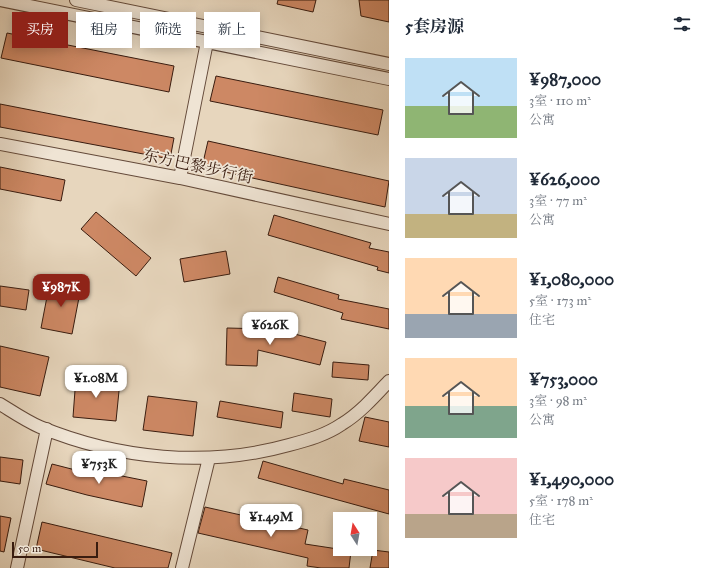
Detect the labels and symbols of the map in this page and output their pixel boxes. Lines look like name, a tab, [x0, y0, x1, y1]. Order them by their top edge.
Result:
street label: 东方巴黎步行街	[141, 145, 255, 187]
pin: ¥987K	[33, 274, 89, 308]
pin: ¥626K	[242, 312, 298, 346]
pin: ¥1.08M	[63, 365, 129, 399]
pin: ¥753K	[71, 451, 127, 485]
pin: ¥1.49M	[238, 504, 304, 538]
north arrow	[333, 512, 377, 556]
scale bar	[12, 540, 98, 559]

